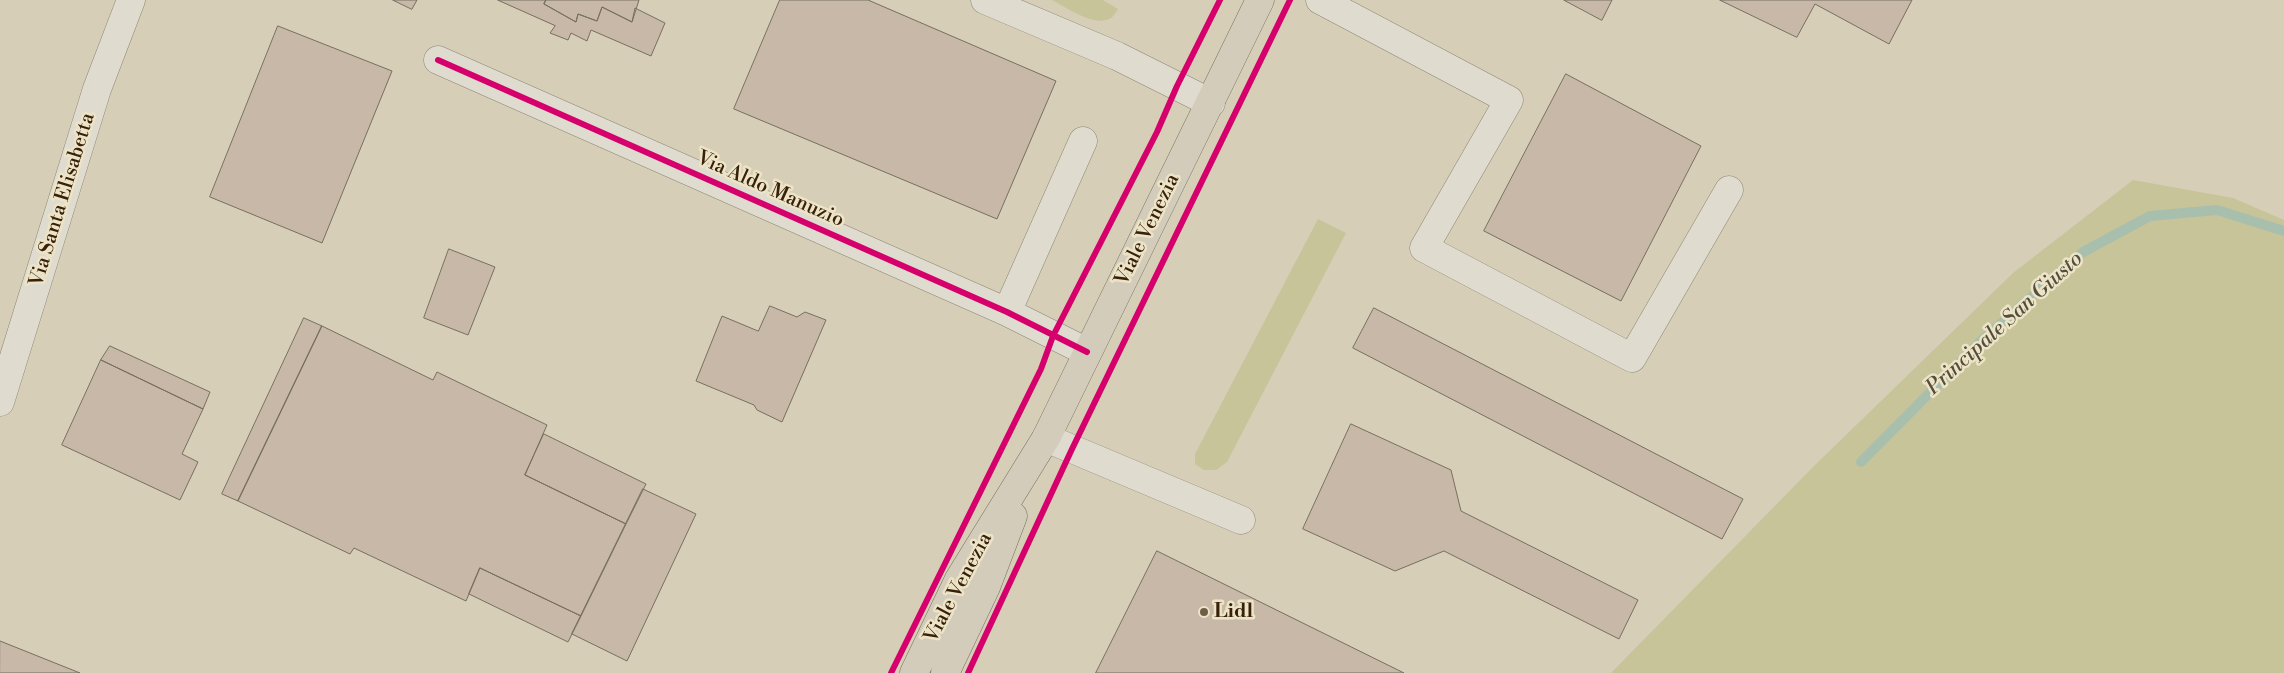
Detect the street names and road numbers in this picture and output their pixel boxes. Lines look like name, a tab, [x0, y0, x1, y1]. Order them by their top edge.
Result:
street label: Via Santa Elisabetta	[25, 110, 101, 290]
street label: Via Aldo Manuzio	[693, 147, 847, 233]
street label: Viale Venezia	[1111, 170, 1185, 290]
street label: Viale Venezia	[920, 529, 998, 647]

